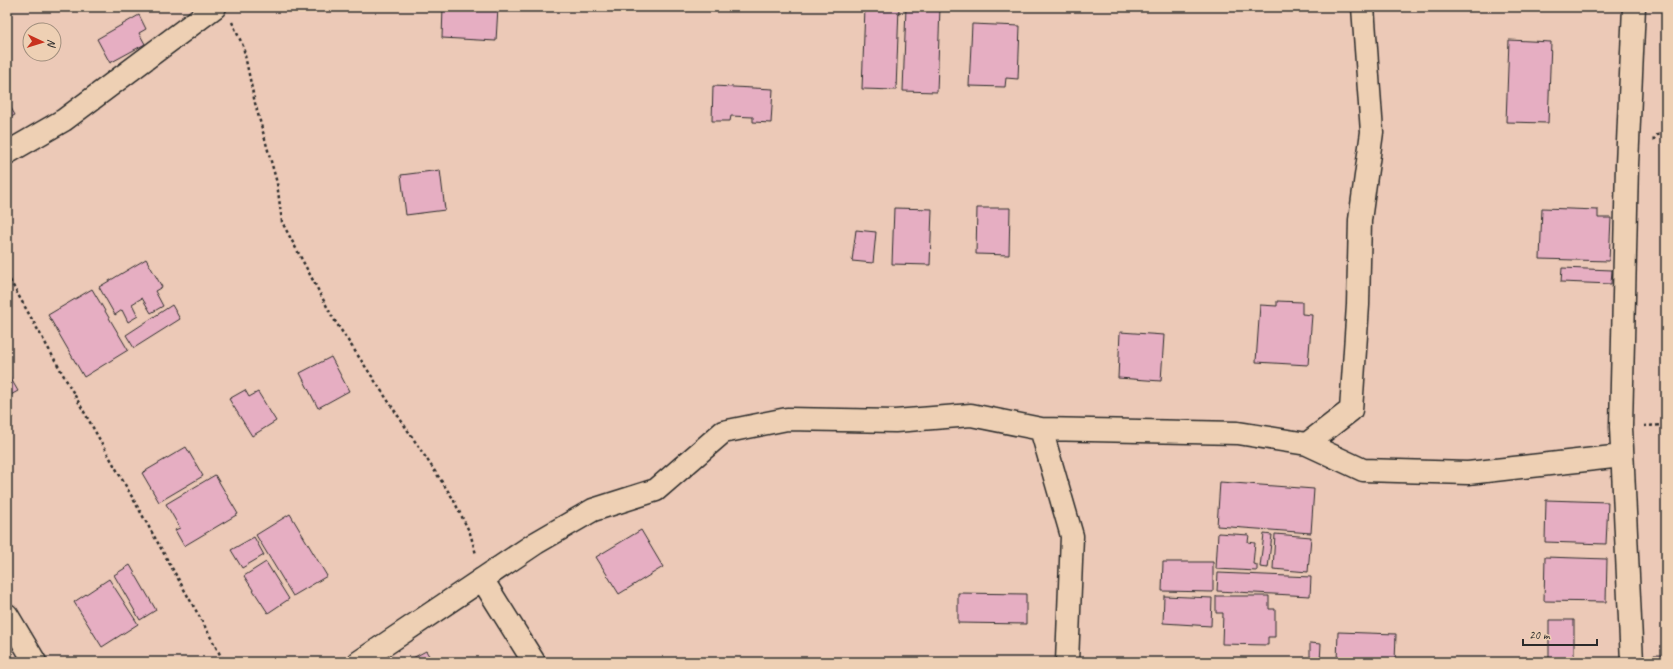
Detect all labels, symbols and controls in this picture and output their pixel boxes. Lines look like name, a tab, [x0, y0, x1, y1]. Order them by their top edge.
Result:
north arrow	[22, 22, 62, 62]
text: N	[45, 39, 59, 49]
scale bar	[1523, 621, 1597, 647]
text: 20 m	[1529, 627, 1551, 643]

